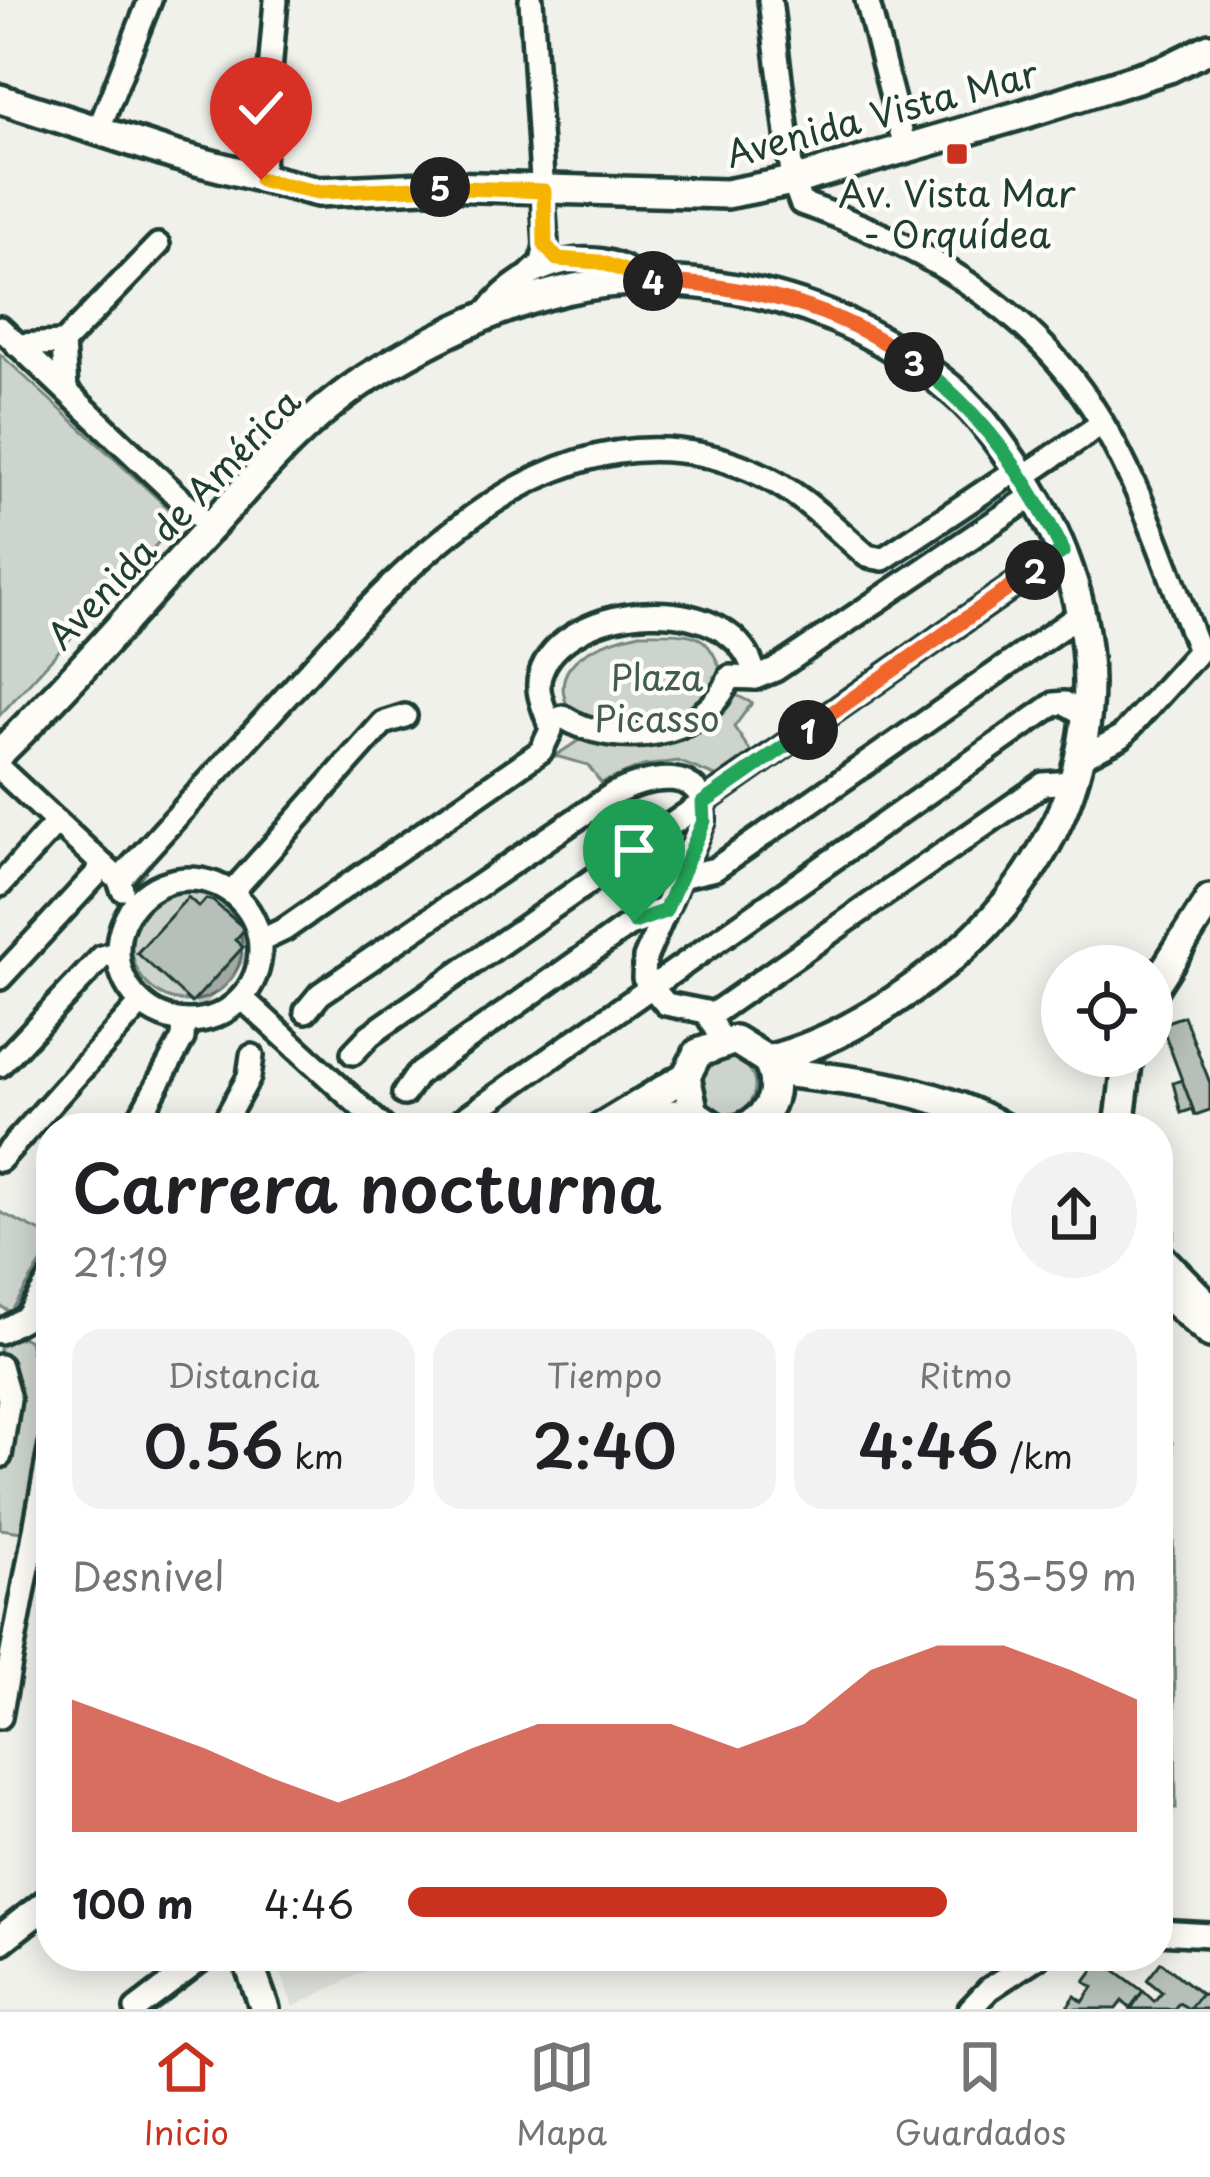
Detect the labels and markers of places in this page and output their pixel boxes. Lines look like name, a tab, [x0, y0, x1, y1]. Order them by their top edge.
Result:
pin	[210, 57, 312, 180]
marker: Av. Vista Mar - Orquídea	[944, 141, 970, 167]
pin: 5	[410, 157, 470, 217]
place label: Av. Vista Mar - Orquídea	[838, 165, 1076, 260]
pin: 4	[623, 251, 683, 311]
pin: 3	[884, 332, 944, 392]
pin: 2	[1005, 540, 1065, 600]
pin: 1	[778, 700, 838, 760]
pin	[583, 799, 685, 922]

